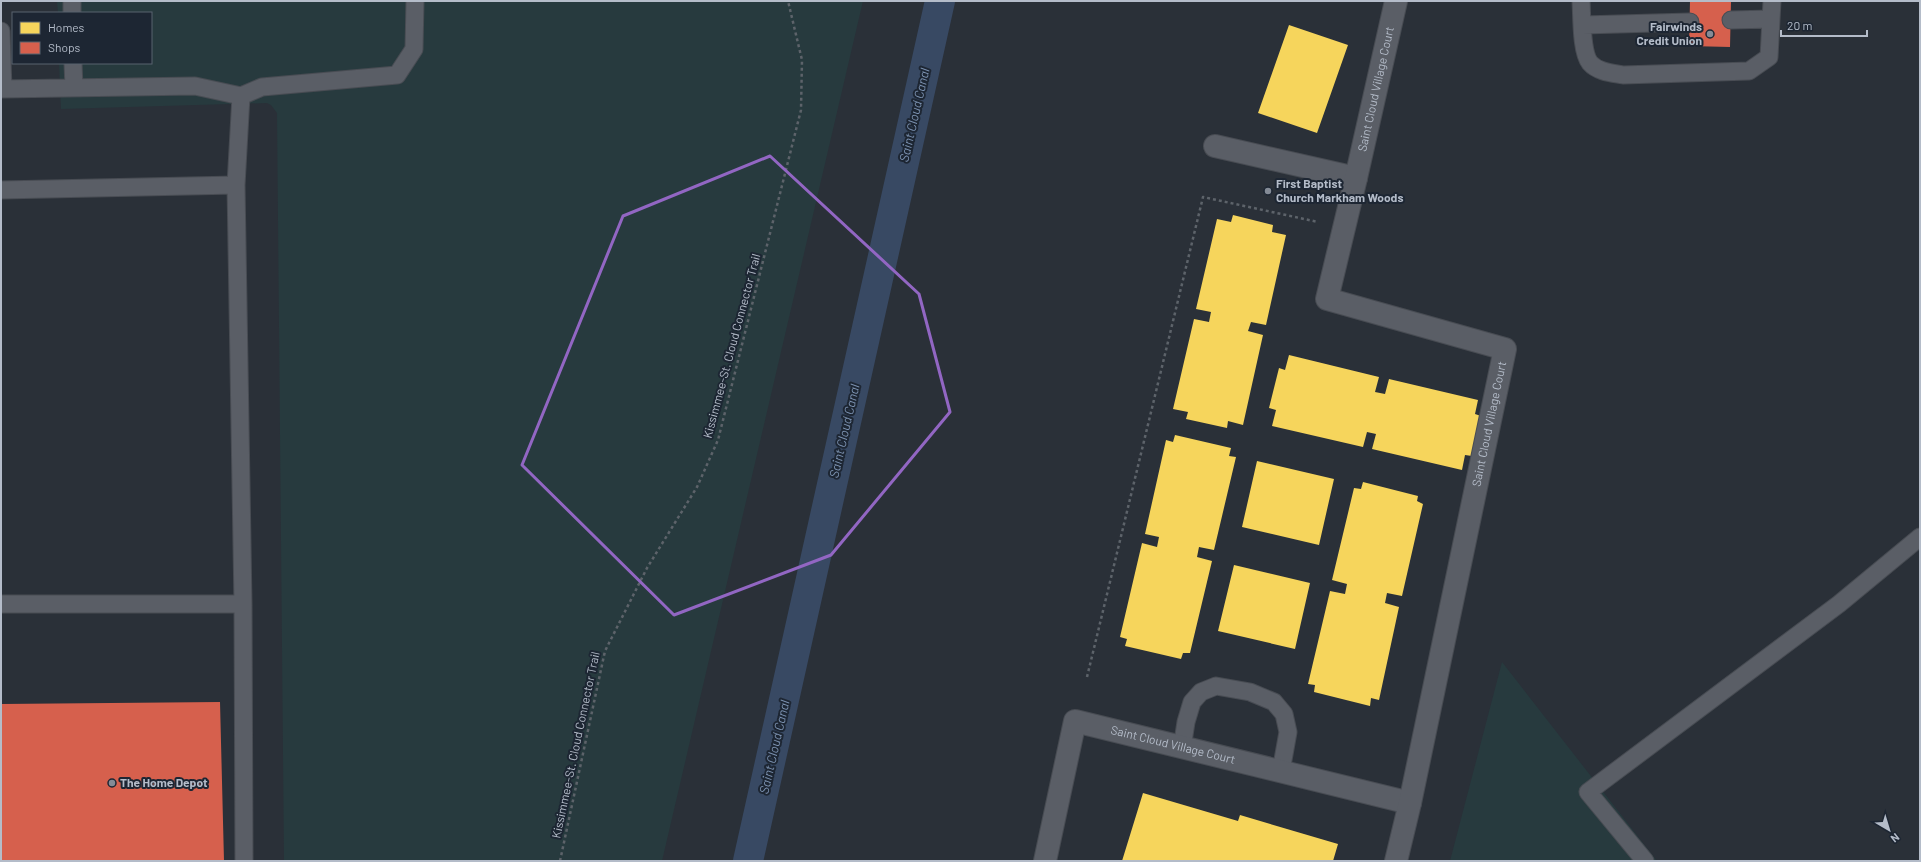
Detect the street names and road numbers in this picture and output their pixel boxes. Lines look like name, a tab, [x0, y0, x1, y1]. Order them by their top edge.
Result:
street label: Saint Cloud Village Court	[1354, 25, 1396, 153]
street label: Kissimmee-St. Cloud Connector Trail	[700, 252, 762, 440]
street label: Saint Cloud Village Court	[1468, 360, 1508, 488]
street label: Kissimmee-St. Cloud Connector Trail	[548, 650, 602, 839]
street label: Saint Cloud Village Court	[1109, 722, 1237, 766]

